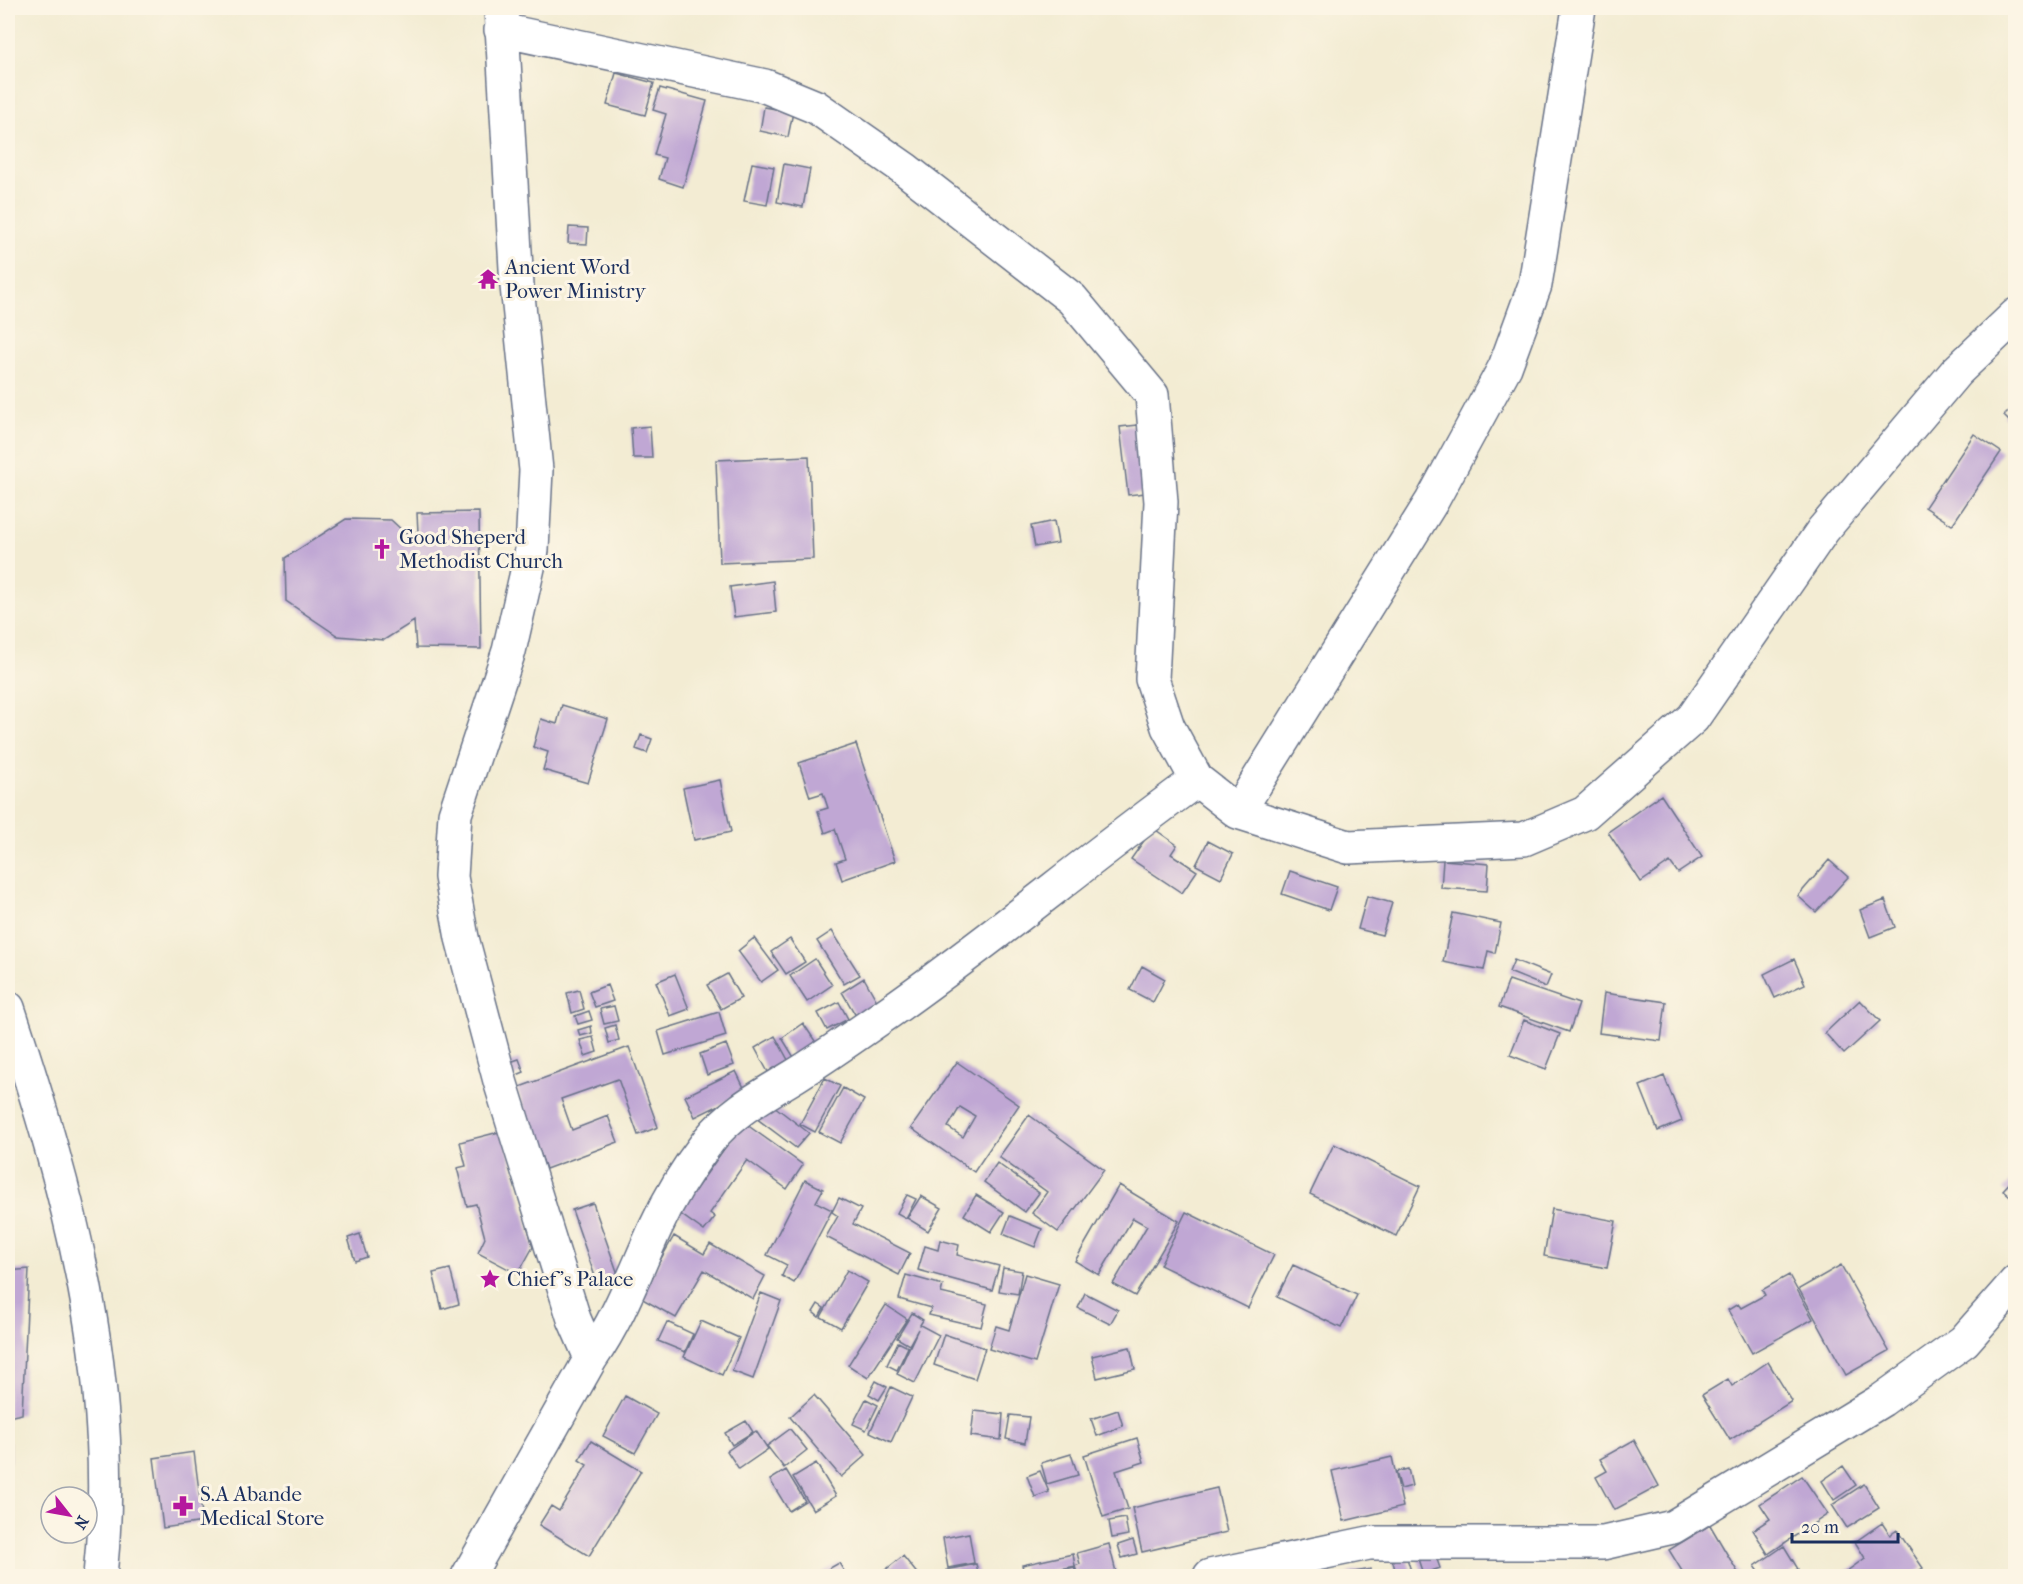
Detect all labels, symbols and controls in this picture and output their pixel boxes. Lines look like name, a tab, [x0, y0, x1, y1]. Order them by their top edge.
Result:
place label: Ancient Word Power Ministry	[504, 255, 646, 303]
temple icon: Ancient Word Power Ministry	[476, 267, 500, 291]
place label: Good Sheperd Methodist Church	[399, 525, 563, 573]
church icon: Good Sheperd Methodist Church	[370, 537, 394, 561]
place icon: Chief's Palace	[478, 1267, 502, 1291]
place label: Chief's Palace	[507, 1267, 633, 1291]
place label: S.A Abande Medical Store	[200, 1482, 324, 1530]
north arrow	[39, 1485, 99, 1545]
pharmacy icon: S.A Abande Medical Store	[171, 1494, 195, 1518]
scale bar	[1792, 1506, 1898, 1544]
text: N	[70, 1512, 93, 1533]
text: 20 m	[1801, 1517, 1839, 1538]

